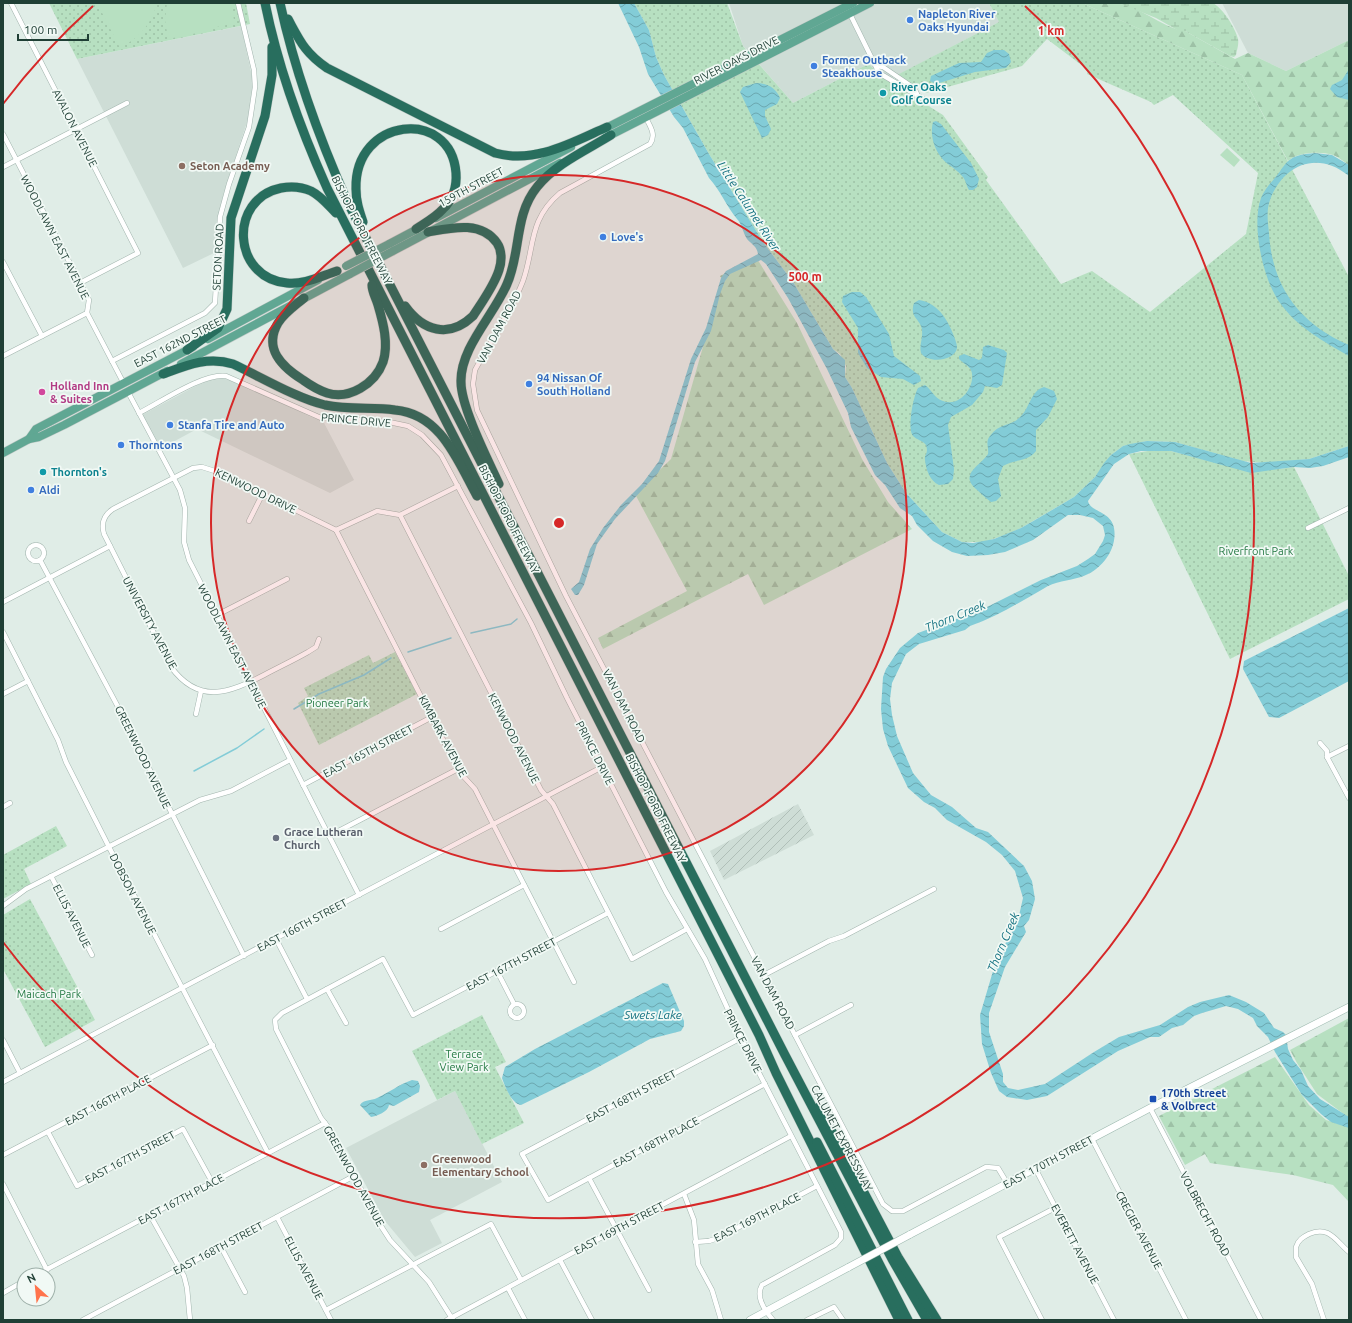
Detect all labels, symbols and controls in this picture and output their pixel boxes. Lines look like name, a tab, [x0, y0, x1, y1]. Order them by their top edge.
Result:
place label: Napleton River Oaks Hyundai	[918, 8, 996, 33]
marker: Napleton River Oaks Hyundai	[905, 15, 915, 25]
scale bar	[18, 16, 88, 42]
text: 100 m	[24, 23, 57, 36]
text: 1 km	[1038, 24, 1064, 37]
street label: RIVER OAKS DRIVE	[692, 33, 780, 87]
place label: Former Outback Steakhouse	[822, 54, 907, 79]
marker: Former Outback Steakhouse	[809, 61, 819, 71]
place label: River Oaks Golf Course	[891, 81, 952, 106]
street label: AVALON AVENUE	[50, 87, 100, 169]
marker: River Oaks Golf Course	[878, 88, 888, 98]
water label: Little Calumet River	[715, 159, 783, 254]
place label: Seton Academy	[190, 160, 270, 172]
marker: Seton Academy	[177, 161, 187, 171]
street label: 159TH STREET	[436, 165, 506, 209]
street label: WOODLAWN EAST AVENUE	[18, 173, 92, 301]
street label: BISHOP FORD FREEWAY	[329, 174, 395, 287]
street label: SETON ROAD	[210, 223, 226, 291]
place label: Love's	[611, 231, 644, 243]
marker: Love's	[598, 232, 608, 242]
text: 500 m	[788, 270, 822, 283]
street label: VAN DAM ROAD	[475, 288, 523, 366]
street label: EAST 162ND STREET	[132, 313, 228, 369]
place label: 94 Nissan Of South Holland	[537, 372, 610, 397]
marker: 94 Nissan Of South Holland	[524, 379, 534, 389]
place label: Holland Inn & Suites	[50, 380, 109, 405]
marker: Holland Inn & Suites	[37, 387, 47, 397]
street label: PRINCE DRIVE	[321, 411, 391, 429]
place label: Stanfa Tire and Auto	[178, 419, 285, 431]
marker: Stanfa Tire and Auto	[165, 420, 175, 430]
place label: Thorntons	[129, 439, 182, 451]
marker: Thorntons	[116, 440, 126, 450]
street label: BISHOP FORD FREEWAY	[476, 463, 542, 576]
place label: Thornton's	[51, 466, 107, 478]
street label: KENWOOD DRIVE	[213, 466, 299, 516]
marker: Thornton's	[38, 467, 48, 477]
place label: Aldi	[39, 484, 60, 496]
marker: Aldi	[26, 485, 36, 495]
centre of rings	[552, 516, 566, 530]
park label: Riverfront Park	[1219, 545, 1294, 557]
street label: UNIVERSITY AVENUE	[120, 575, 180, 671]
street label: WOODLAWN EAST AVENUE	[195, 582, 269, 710]
water label: Thorn Creek	[923, 598, 988, 634]
street label: VAN DAM ROAD	[600, 667, 648, 745]
street label: KENWOOD AVENUE	[486, 691, 542, 785]
street label: KIMBARK AVENUE	[416, 693, 470, 779]
park label: Pioneer Park	[306, 697, 369, 709]
street label: GREENWOOD AVENUE	[113, 704, 173, 810]
street label: PRINCE DRIVE	[574, 719, 616, 787]
street label: EAST 165TH STREET	[321, 722, 415, 780]
street label: BISHOP FORD FREEWAY	[623, 752, 689, 865]
place label: Grace Lutheran Church	[284, 826, 363, 851]
marker: Grace Lutheran Church	[271, 833, 281, 843]
street label: DOBSON AVENUE	[107, 852, 159, 936]
street label: ELLIS AVENUE	[51, 882, 93, 950]
street label: EAST 166TH STREET	[255, 896, 349, 954]
water label: Thorn Creek	[984, 909, 1022, 974]
street label: EAST 167TH STREET	[464, 935, 558, 993]
street label: VAN DAM ROAD	[749, 954, 797, 1032]
park label: Maicach Park	[17, 988, 82, 1000]
street label: PRINCE DRIVE	[722, 1007, 764, 1075]
water label: Swets Lake	[623, 1008, 682, 1021]
park label: Terrace View Park	[440, 1048, 489, 1073]
street label: EAST 168TH STREET	[584, 1067, 678, 1125]
street label: EAST 166TH PLACE	[63, 1072, 153, 1128]
street label: CALUMET EXPRESSWAY	[809, 1083, 875, 1194]
place label: 170th Street & Volbrect	[1161, 1087, 1226, 1112]
marker: 170th Street & Volbrect	[1148, 1094, 1158, 1104]
street label: EAST 168TH PLACE	[611, 1114, 701, 1170]
street label: GREENWOOD AVENUE	[321, 1124, 387, 1228]
street label: EAST 167TH STREET	[83, 1128, 177, 1186]
street label: EAST 170TH STREET	[1001, 1133, 1095, 1191]
place label: Greenwood Elementary School	[432, 1153, 530, 1178]
marker: Greenwood Elementary School	[419, 1160, 429, 1170]
street label: VOLBRECHT ROAD	[1178, 1170, 1232, 1259]
street label: EAST 167TH PLACE	[136, 1171, 226, 1227]
street label: CREGIER AVENUE	[1113, 1189, 1165, 1271]
street label: EAST 169TH PLACE	[712, 1190, 802, 1244]
street label: EAST 169TH STREET	[572, 1199, 666, 1257]
street label: EVERETT AVENUE	[1049, 1202, 1101, 1286]
street label: EAST 168TH STREET	[171, 1219, 265, 1277]
street label: ELLIS AVENUE	[282, 1234, 326, 1302]
north arrow	[16, 1267, 56, 1307]
text: N	[25, 1271, 38, 1285]

